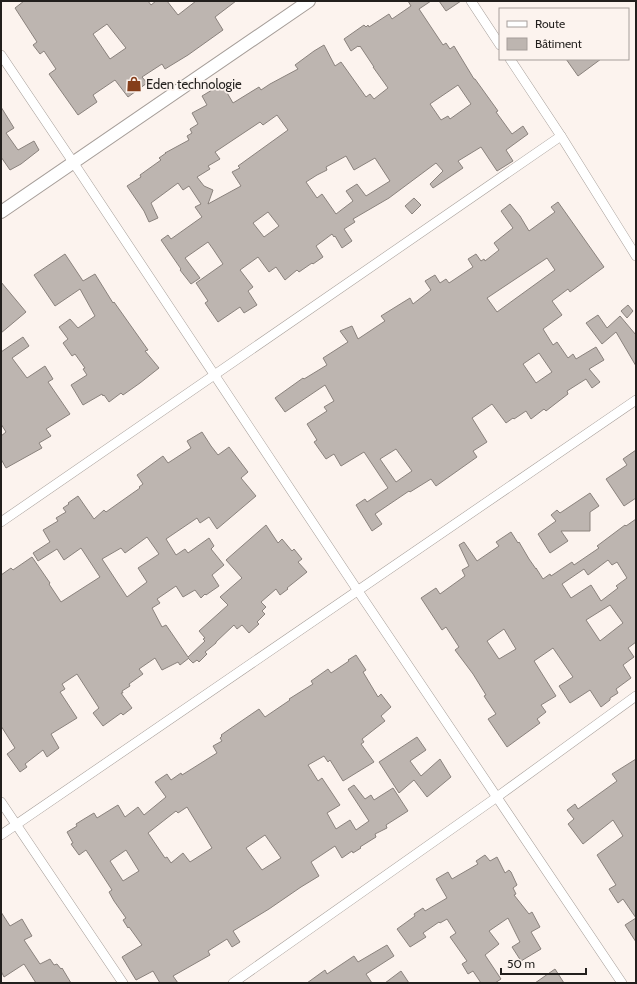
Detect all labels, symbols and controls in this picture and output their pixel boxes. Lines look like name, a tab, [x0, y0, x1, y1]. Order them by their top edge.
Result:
legend	[499, 8, 629, 60]
text: Route	[535, 16, 565, 31]
text: Bâtiment	[535, 36, 582, 51]
shop icon: Eden technologie	[125, 75, 143, 93]
place label: Eden technologie	[146, 76, 242, 92]
scale bar	[501, 950, 586, 976]
text: 50 m	[507, 956, 535, 971]

